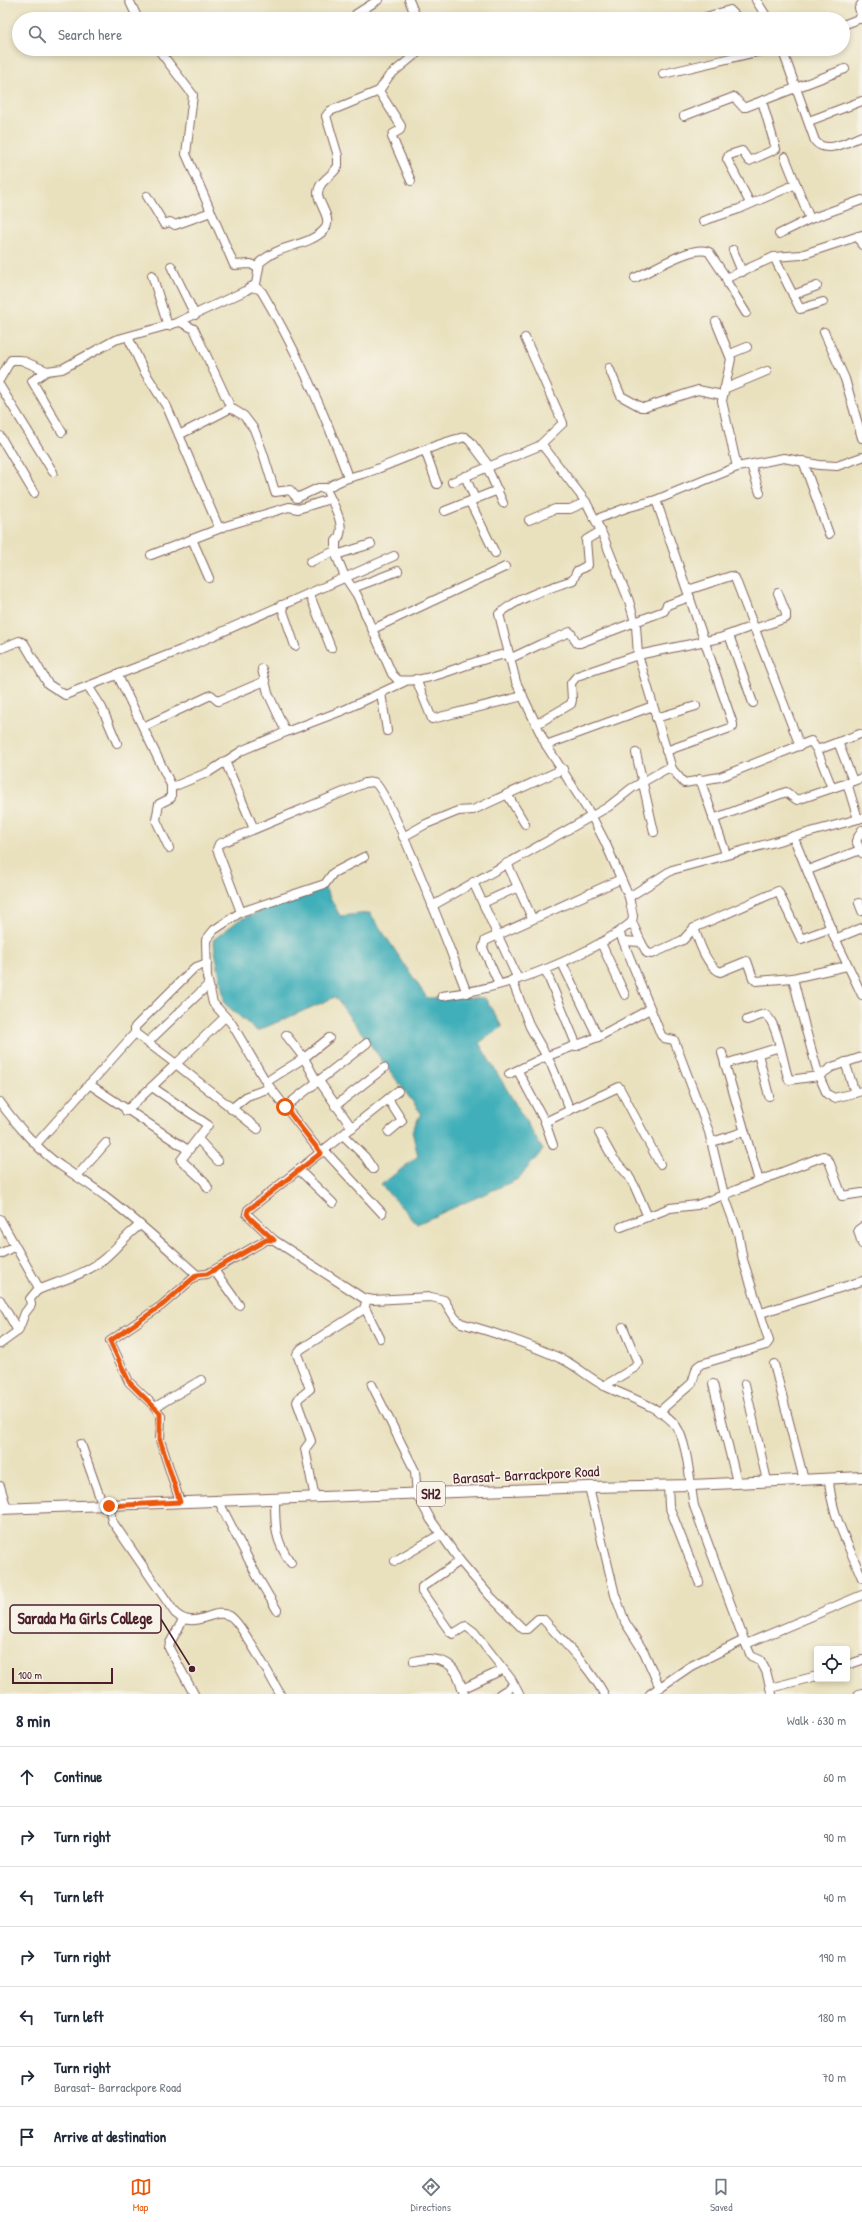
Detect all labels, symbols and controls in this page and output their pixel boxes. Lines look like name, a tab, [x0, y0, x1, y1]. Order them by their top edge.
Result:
search box	[12, 12, 850, 56]
icon: search	[26, 23, 48, 45]
text: Search here	[58, 24, 122, 45]
route start	[276, 1098, 294, 1116]
street label: Barasat- Barrackpore Road	[452, 1460, 600, 1489]
road number: SH2	[417, 1482, 445, 1506]
route end	[100, 1497, 118, 1515]
callout: Sarada Ma Girls College	[10, 1605, 161, 1633]
text: Sarada Ma Girls College	[17, 1607, 153, 1630]
map controls	[814, 1646, 850, 1682]
button: locate	[814, 1646, 850, 1682]
scale bar	[12, 1666, 113, 1685]
text: 100 m	[18, 1668, 42, 1682]
text: 8 min	[16, 1709, 50, 1732]
text: Walk · 630 m	[787, 1711, 846, 1729]
icon: ahead	[16, 1766, 38, 1788]
text: Continue	[54, 1766, 102, 1787]
text: 60 m	[823, 1768, 846, 1786]
icon: right	[16, 1826, 38, 1848]
text: Turn right	[54, 1826, 110, 1847]
text: 90 m	[824, 1828, 846, 1846]
icon: left	[16, 1886, 38, 1908]
text: Turn left	[54, 1886, 104, 1907]
text: 40 m	[823, 1888, 846, 1906]
icon: right	[16, 1946, 38, 1968]
text: Turn right	[54, 1946, 110, 1967]
text: 190 m	[819, 1948, 846, 1966]
icon: left	[16, 2006, 38, 2028]
text: Turn left	[54, 2006, 104, 2027]
text: 180 m	[818, 2008, 846, 2026]
text: Turn right	[54, 2057, 110, 2078]
icon: right	[16, 2066, 38, 2088]
text: 70 m	[822, 2068, 846, 2086]
text: Barasat- Barrackpore Road	[54, 2078, 181, 2096]
icon: arrive	[16, 2126, 38, 2148]
text: Arrive at destination	[54, 2126, 166, 2147]
tab: Map	[130, 2176, 152, 2214]
tab: Directions	[411, 2176, 451, 2214]
tab: Saved	[710, 2176, 732, 2214]

